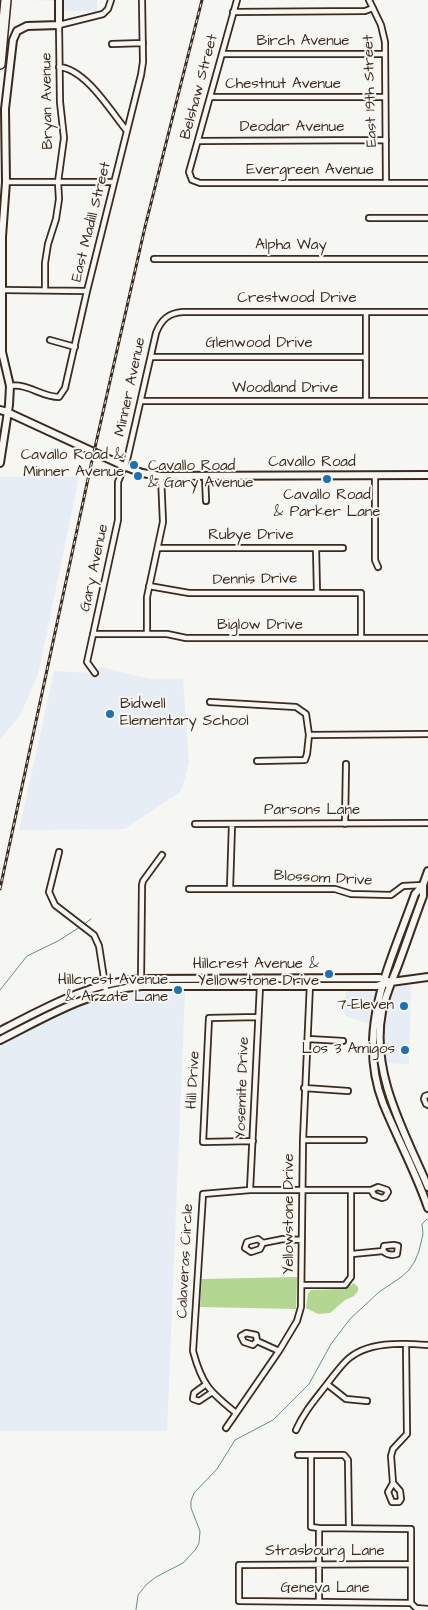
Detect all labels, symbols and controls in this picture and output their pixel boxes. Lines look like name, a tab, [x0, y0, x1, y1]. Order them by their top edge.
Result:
street label: Belshaw Street	[177, 32, 223, 142]
street label: Birch Avenue	[257, 33, 349, 51]
street label: East 19th Street	[360, 35, 382, 147]
street label: Bryan Avenue	[38, 52, 58, 150]
street label: Chestnut Avenue	[225, 76, 341, 94]
street label: Deodar Avenue	[240, 119, 344, 137]
street label: East Madill Street	[68, 160, 116, 284]
street label: Evergreen Avenue	[246, 162, 374, 180]
street label: Alpha Way	[255, 237, 327, 255]
street label: Crestwood Drive	[237, 290, 357, 308]
street label: Glenwood Drive	[205, 335, 313, 353]
street label: Minner Avenue	[112, 336, 150, 438]
street label: Woodland Drive	[232, 380, 338, 398]
place label: Cavallo Road & Minner Avenue	[21, 447, 124, 482]
street label: Cavallo Road	[268, 454, 356, 472]
place label: Cavallo Road & Gary Avenue	[148, 458, 253, 493]
marker: Cavallo Road & Minner Avenue	[128, 459, 140, 471]
marker: Cavallo Road & Gary Avenue	[132, 470, 144, 482]
marker: Cavallo Road & Parker Lane	[321, 473, 333, 485]
place label: Cavallo Road & Parker Lane	[274, 487, 380, 522]
street label: Gary Avenue	[77, 522, 113, 614]
street label: Rubye Drive	[208, 527, 294, 545]
street label: Dennis Drive	[212, 570, 298, 590]
street label: Biglow Drive	[217, 617, 303, 635]
place label: Bidwell Elementary School	[120, 696, 249, 731]
marker: Bidwell Elementary School	[104, 708, 116, 720]
street label: Parsons Lane	[264, 802, 360, 820]
street label: Blossom Drive	[273, 867, 373, 891]
place label: Hillcrest Avenue & Yellowstone Drive	[193, 956, 319, 991]
marker: Hillcrest Avenue & Yellowstone Drive	[323, 968, 335, 980]
place label: Hillcrest Avenue & Arzate Lane	[58, 972, 168, 1007]
marker: Hillcrest Avenue & Arzate Lane	[172, 984, 184, 996]
place label: 7-Eleven	[337, 997, 394, 1015]
marker: 7-Eleven	[398, 1000, 410, 1012]
street label: Yosemite Drive	[232, 1037, 254, 1139]
place label: Los 3 Amigos	[302, 1041, 395, 1059]
marker: Los 3 Amigos	[399, 1044, 411, 1056]
street label: Hill Drive	[183, 1050, 205, 1110]
street label: Yellowstone Drive	[281, 1153, 299, 1275]
street label: Calaveras Circle	[174, 1203, 198, 1319]
street label: Strasbourg Lane	[265, 1543, 385, 1561]
street label: Geneva Lane	[280, 1580, 370, 1598]

